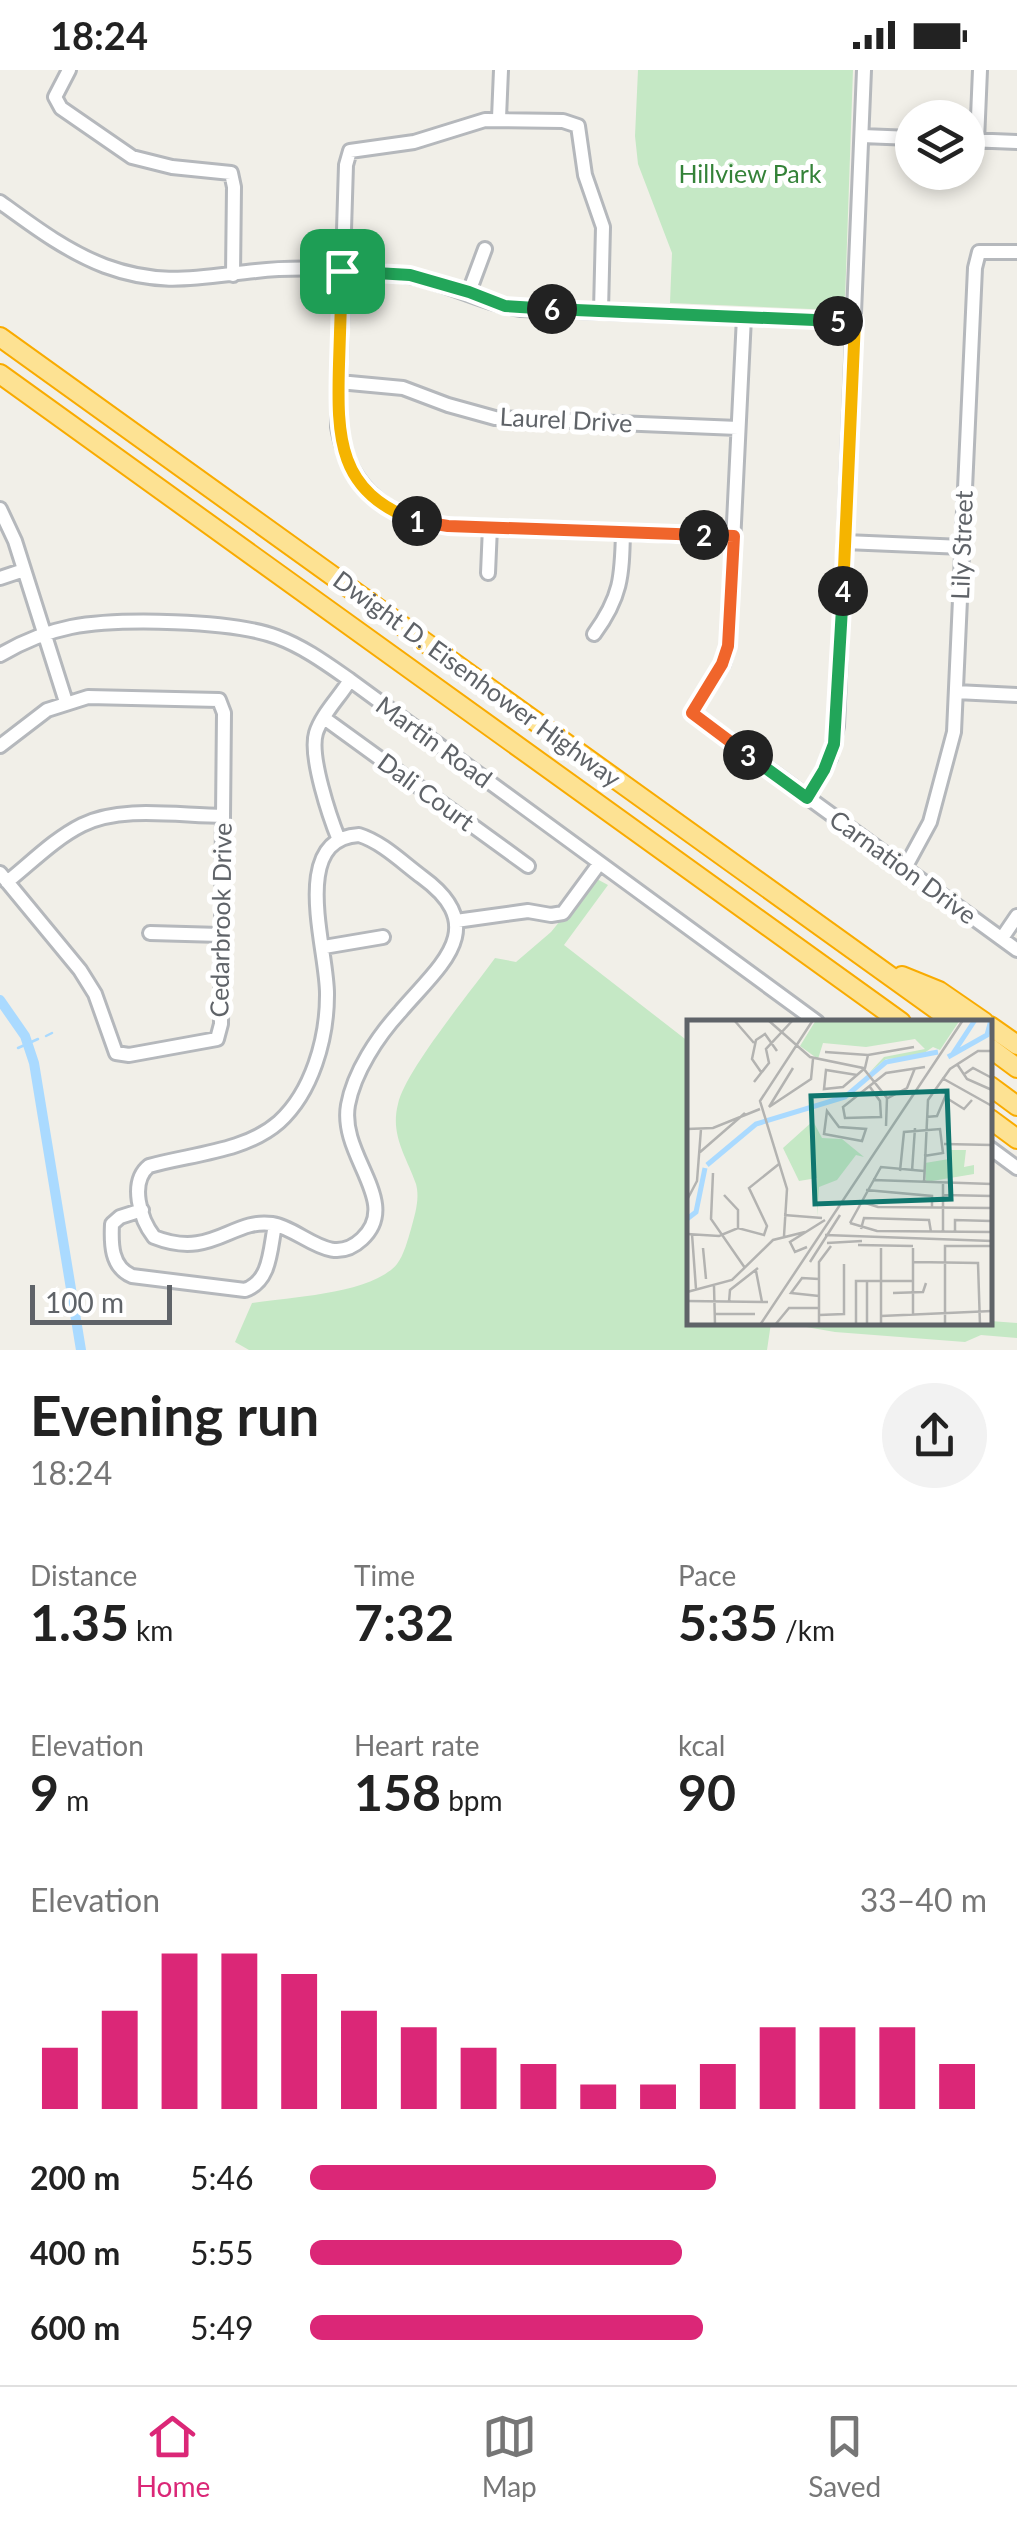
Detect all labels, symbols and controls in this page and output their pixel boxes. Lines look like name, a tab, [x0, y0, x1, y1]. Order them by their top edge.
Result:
text: 18:24	[50, 12, 148, 58]
map controls	[895, 100, 985, 190]
button: layers	[895, 100, 985, 190]
park label: Hillview Park	[678, 158, 822, 188]
pin	[300, 229, 385, 314]
icon: arrive	[315, 244, 370, 299]
pin: 6	[527, 284, 577, 334]
text: 6	[544, 292, 560, 326]
pin: 5	[813, 296, 863, 346]
text: 5	[830, 304, 846, 338]
street label: Laurel Drive	[499, 401, 633, 437]
street label: Lily Street	[944, 490, 978, 600]
pin: 1	[392, 496, 442, 546]
text: 1	[409, 504, 425, 538]
pin: 2	[679, 510, 729, 560]
text: 2	[696, 518, 712, 552]
street label: Dwight D. Eisenhower Highway	[328, 564, 627, 793]
pin: 4	[818, 566, 868, 616]
text: 4	[835, 574, 851, 608]
street label: Martin Road	[371, 689, 498, 793]
pin: 3	[723, 730, 773, 780]
text: 3	[740, 738, 756, 772]
street label: Dali Court	[372, 746, 481, 836]
street label: Carnation Drive	[824, 803, 983, 929]
street label: Cedarbrook Drive	[203, 822, 237, 1018]
inset map	[687, 1020, 992, 1325]
scale bar	[30, 1280, 172, 1324]
text: 100 m	[45, 1285, 124, 1319]
text: Evening run	[30, 1382, 319, 1448]
button: share	[882, 1383, 987, 1488]
text: 18:24	[30, 1453, 112, 1492]
text: Distance	[30, 1558, 137, 1592]
text: Time	[354, 1558, 415, 1592]
text: Pace	[678, 1558, 736, 1592]
text: 1.35	[30, 1592, 129, 1652]
text: 7:32	[354, 1592, 454, 1652]
text: 5:35	[678, 1592, 778, 1652]
text: km	[129, 1613, 173, 1647]
text: /km	[778, 1613, 835, 1647]
text: Elevation	[30, 1728, 144, 1762]
text: Heart rate	[354, 1728, 480, 1762]
text: kcal	[678, 1728, 725, 1762]
text: 9	[30, 1762, 59, 1822]
text: 158	[354, 1762, 441, 1822]
text: 90	[678, 1762, 736, 1822]
text: m	[59, 1783, 89, 1817]
text: bpm	[441, 1783, 503, 1817]
text: Elevation	[30, 1880, 160, 1919]
text: 33–40 m	[860, 1880, 987, 1919]
text: 200 m	[30, 2158, 120, 2197]
text: 5:46	[190, 2158, 254, 2197]
text: 400 m	[30, 2233, 120, 2272]
text: 5:55	[190, 2233, 254, 2272]
text: 600 m	[30, 2308, 120, 2347]
text: 5:49	[190, 2308, 254, 2347]
tab: Home	[136, 2409, 210, 2503]
tab: Map	[482, 2409, 537, 2503]
tab: Saved	[808, 2409, 881, 2503]

